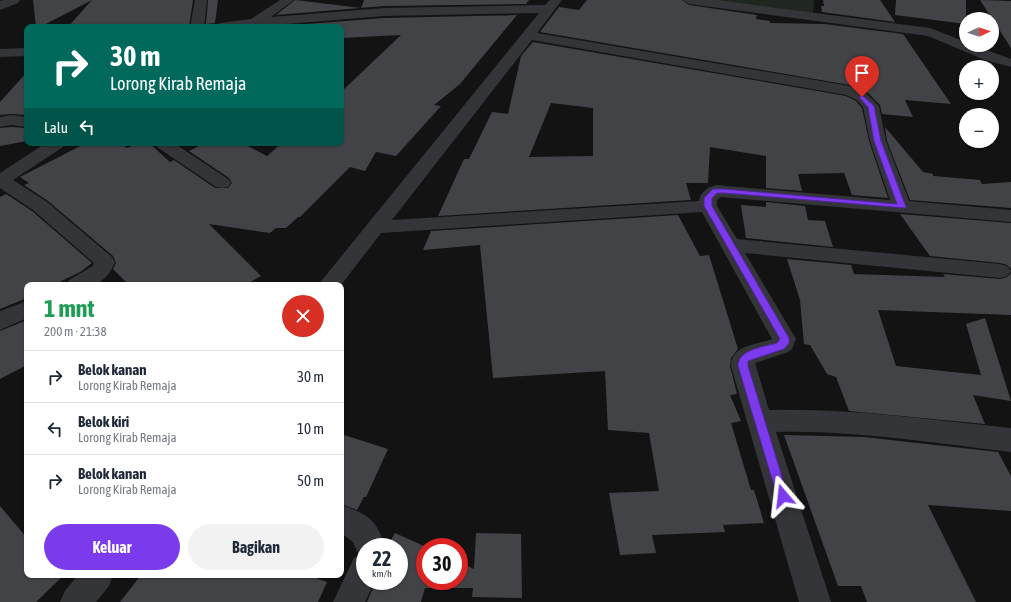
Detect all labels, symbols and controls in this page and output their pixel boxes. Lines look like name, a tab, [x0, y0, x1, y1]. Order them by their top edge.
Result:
north arrow	[959, 12, 999, 52]
map controls	[959, 12, 999, 148]
icon: right	[44, 40, 96, 92]
text: 30 m	[110, 40, 160, 72]
pin	[845, 56, 879, 97]
button: +	[959, 60, 999, 100]
icon: arrive	[851, 62, 873, 84]
text: Lorong Kirab Remaja	[110, 73, 246, 94]
button: −	[959, 108, 999, 148]
icon: left	[76, 116, 98, 138]
text: Lalu	[44, 119, 68, 136]
text: 1 mnt	[44, 295, 94, 322]
button: close	[282, 295, 324, 337]
text: 200 m · 21:38	[44, 324, 107, 339]
text: Belok kanan	[78, 361, 147, 378]
icon: right	[44, 366, 66, 388]
text: 30 m	[297, 368, 324, 385]
text: Lorong Kirab Remaja	[78, 378, 177, 393]
text: Belok kiri	[78, 413, 129, 430]
icon: left	[44, 418, 66, 440]
text: 10 m	[297, 420, 324, 437]
text: Lorong Kirab Remaja	[78, 430, 177, 445]
text: Belok kanan	[78, 465, 147, 482]
icon: right	[44, 470, 66, 492]
text: 50 m	[297, 472, 324, 489]
position arrow	[762, 475, 804, 517]
text: Lorong Kirab Remaja	[78, 482, 177, 497]
button: Keluar	[44, 524, 180, 570]
button: Bagikan	[188, 524, 324, 570]
speed limit sign: 30	[416, 538, 468, 590]
text: 22	[373, 547, 391, 570]
text: km/h	[372, 568, 392, 579]

